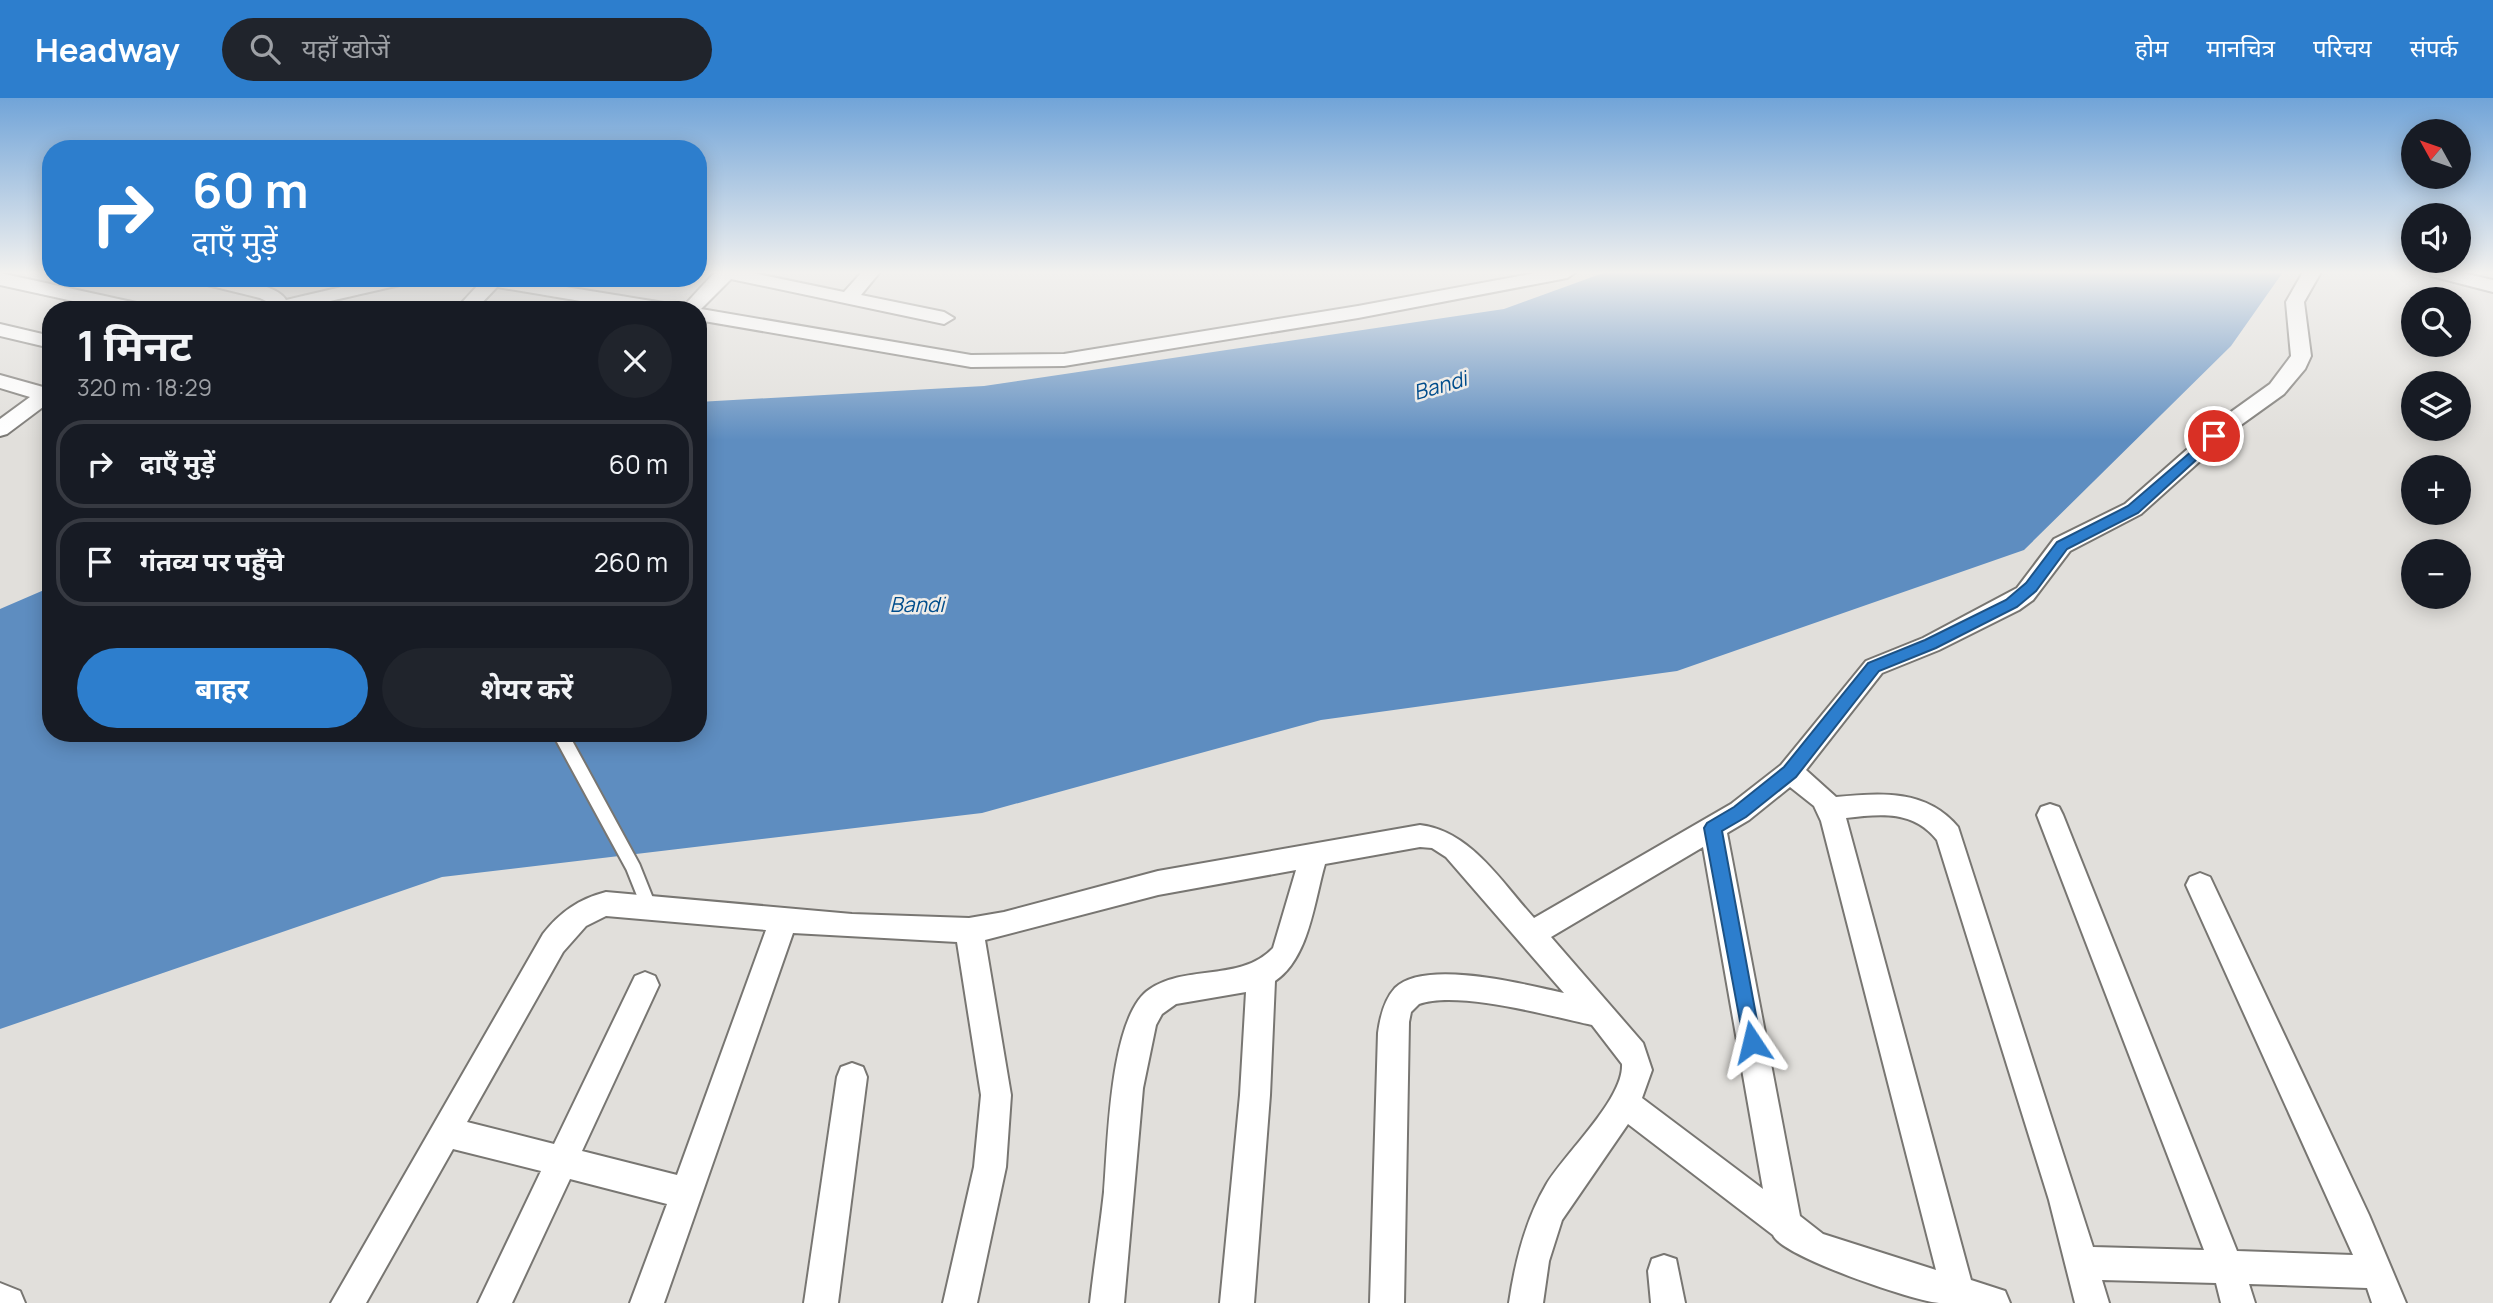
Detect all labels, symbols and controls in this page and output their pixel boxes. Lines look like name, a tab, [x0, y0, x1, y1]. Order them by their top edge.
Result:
search box	[222, 18, 712, 81]
text: Headway	[35, 27, 180, 72]
icon: search	[246, 30, 284, 68]
text: यहाँ खोजें	[302, 30, 390, 66]
text: होम	[2135, 31, 2168, 64]
text: मानचित्र	[2206, 31, 2275, 64]
text: परिचय	[2313, 31, 2372, 64]
text: संपर्क	[2410, 31, 2458, 64]
north arrow	[2401, 119, 2471, 189]
map controls	[2401, 119, 2471, 609]
text: 60 m	[192, 156, 309, 223]
icon: right	[77, 168, 168, 259]
button: sound	[2401, 203, 2471, 273]
text: दाएँ मुड़ें	[192, 220, 278, 264]
button: search	[2401, 287, 2471, 357]
text: 1 मिनट	[77, 316, 192, 374]
button: close	[598, 324, 672, 398]
water label: Bandi	[1410, 363, 1473, 406]
text: 320 m · 18:29	[77, 371, 212, 403]
button: layers	[2401, 371, 2471, 441]
pin	[2184, 406, 2244, 466]
icon: arrive	[2195, 417, 2233, 455]
icon: right	[81, 445, 119, 483]
text: दाएँ मुड़ें	[140, 445, 215, 481]
text: 60 m	[609, 446, 668, 482]
button: +	[2401, 455, 2471, 525]
button: −	[2401, 539, 2471, 609]
icon: arrive	[81, 543, 119, 581]
text: गंतव्य पर पहुँचे	[140, 543, 284, 579]
text: 260 m	[594, 544, 668, 580]
water label: Bandi	[890, 590, 947, 618]
button: बाहर	[77, 648, 368, 728]
button: शेयर करें	[382, 648, 672, 728]
position arrow	[1715, 1005, 1789, 1079]

